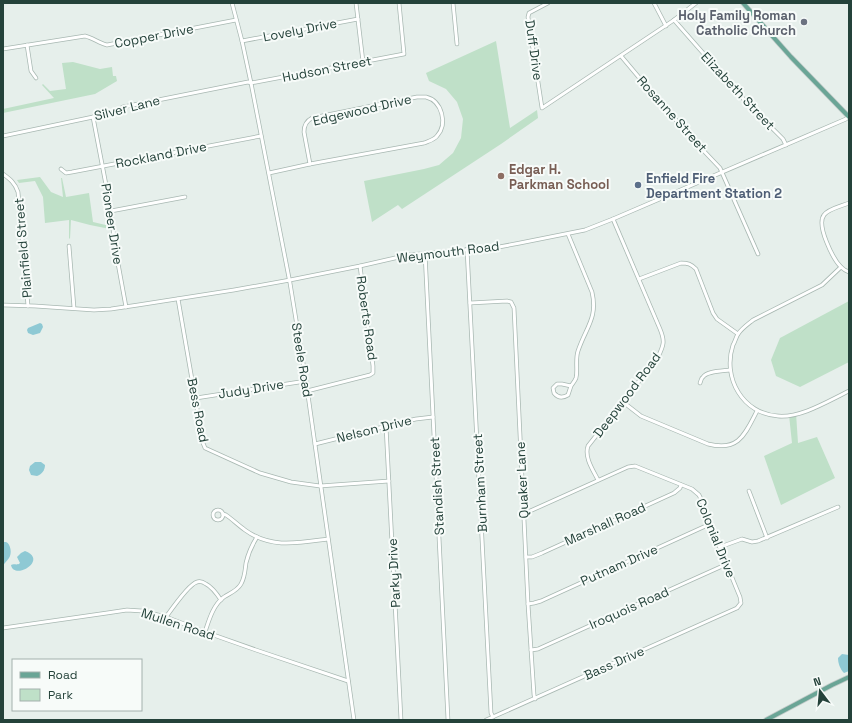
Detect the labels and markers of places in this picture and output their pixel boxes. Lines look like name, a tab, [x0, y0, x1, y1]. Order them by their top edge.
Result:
place label: Holy Family Roman Catholic Church	[678, 7, 796, 39]
marker: Holy Family Roman Catholic Church	[799, 17, 809, 27]
place label: Edgar H. Parkman School	[509, 161, 610, 193]
place label: Enfield Fire Department Station 2	[646, 170, 782, 202]
marker: Edgar H. Parkman School	[496, 171, 506, 181]
marker: Enfield Fire Department Station 2	[633, 180, 643, 190]

